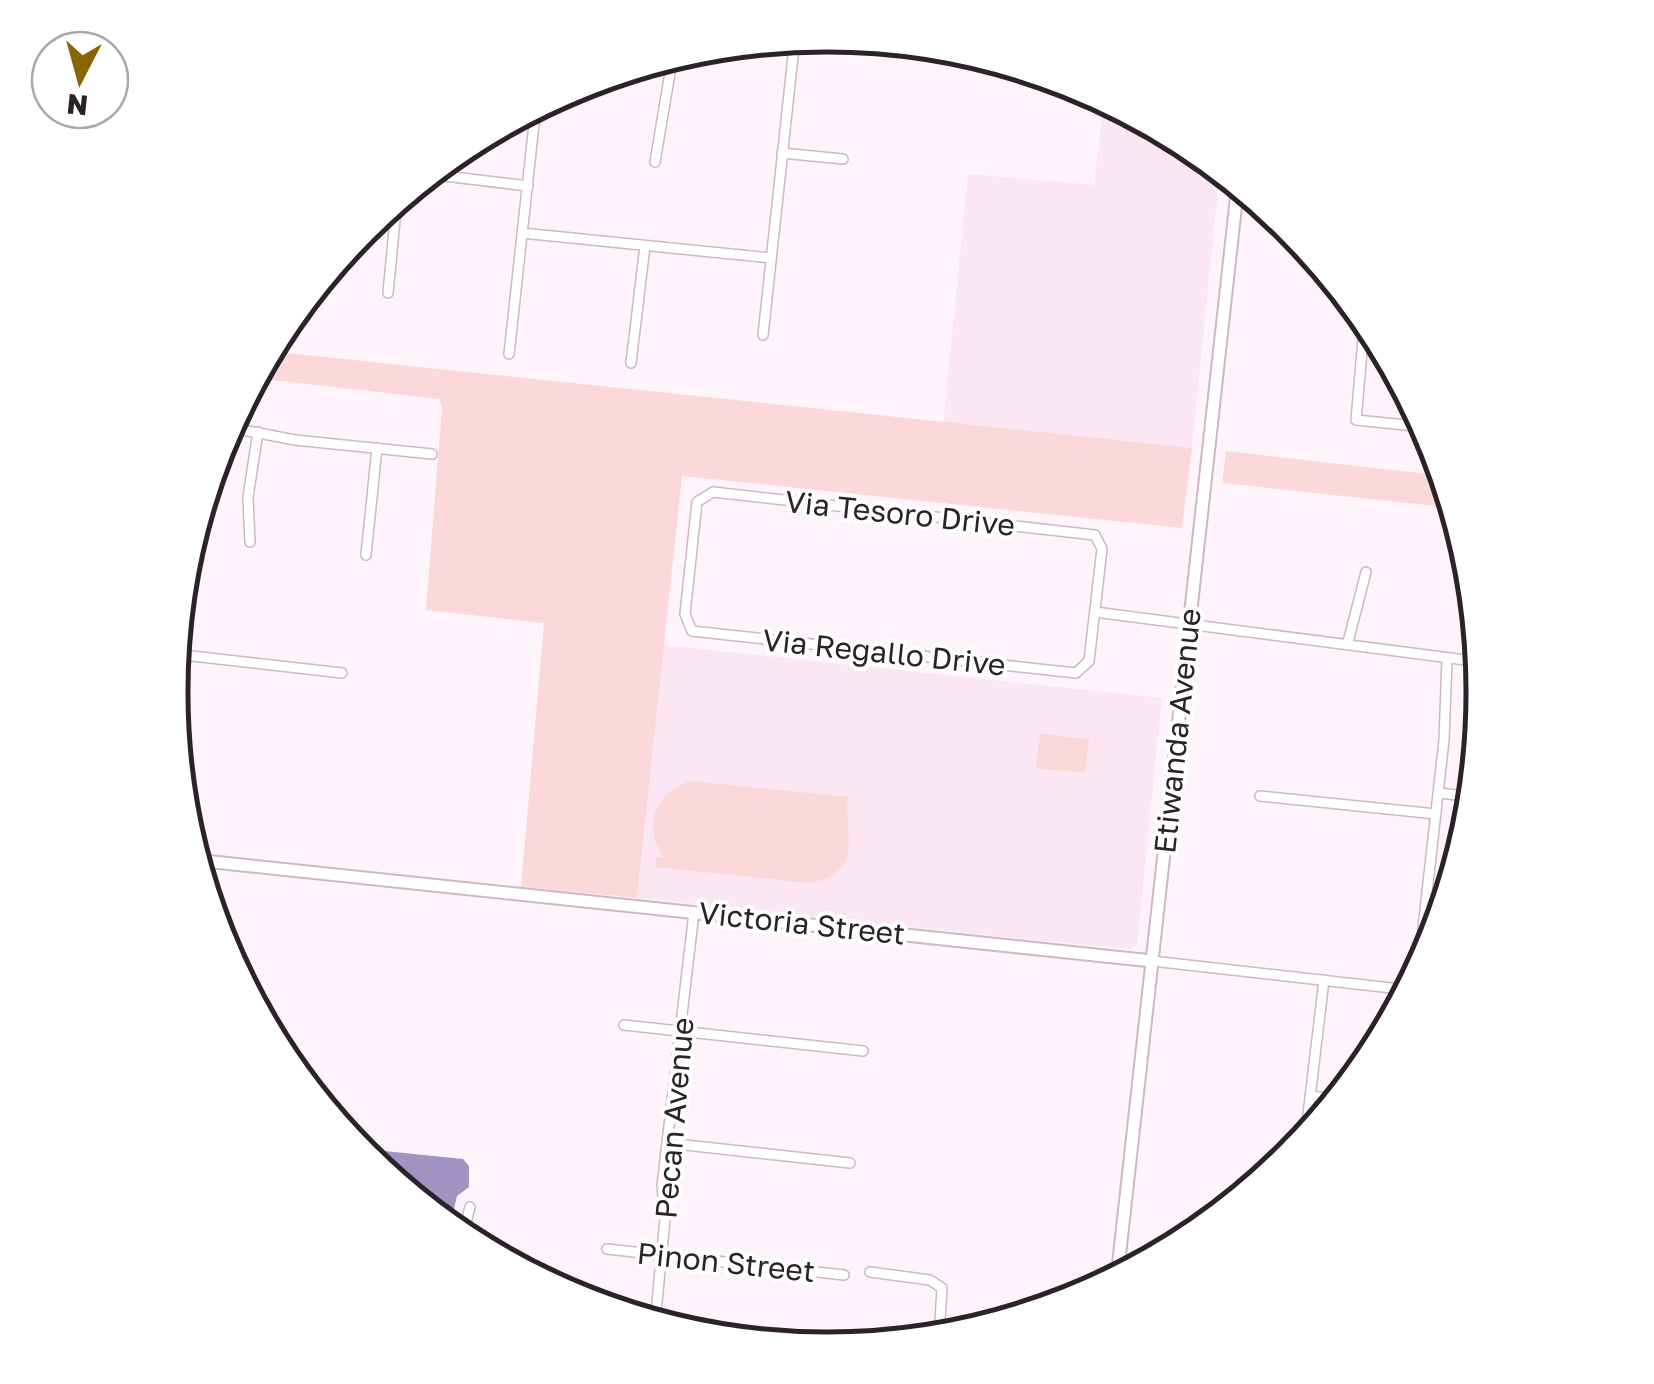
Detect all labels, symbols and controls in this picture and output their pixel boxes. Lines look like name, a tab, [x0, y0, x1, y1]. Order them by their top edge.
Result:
north arrow	[30, 30, 130, 130]
text: N	[65, 88, 90, 123]
street label: Via Tesoro Drive	[783, 483, 1017, 543]
street label: Etiwanda Avenue	[1146, 607, 1208, 855]
street label: Via Regallo Drive	[761, 621, 1007, 683]
street label: Victoria Street	[697, 894, 907, 952]
street label: Pecan Avenue	[647, 1016, 701, 1220]
street label: Pinon Street	[635, 1235, 817, 1289]

